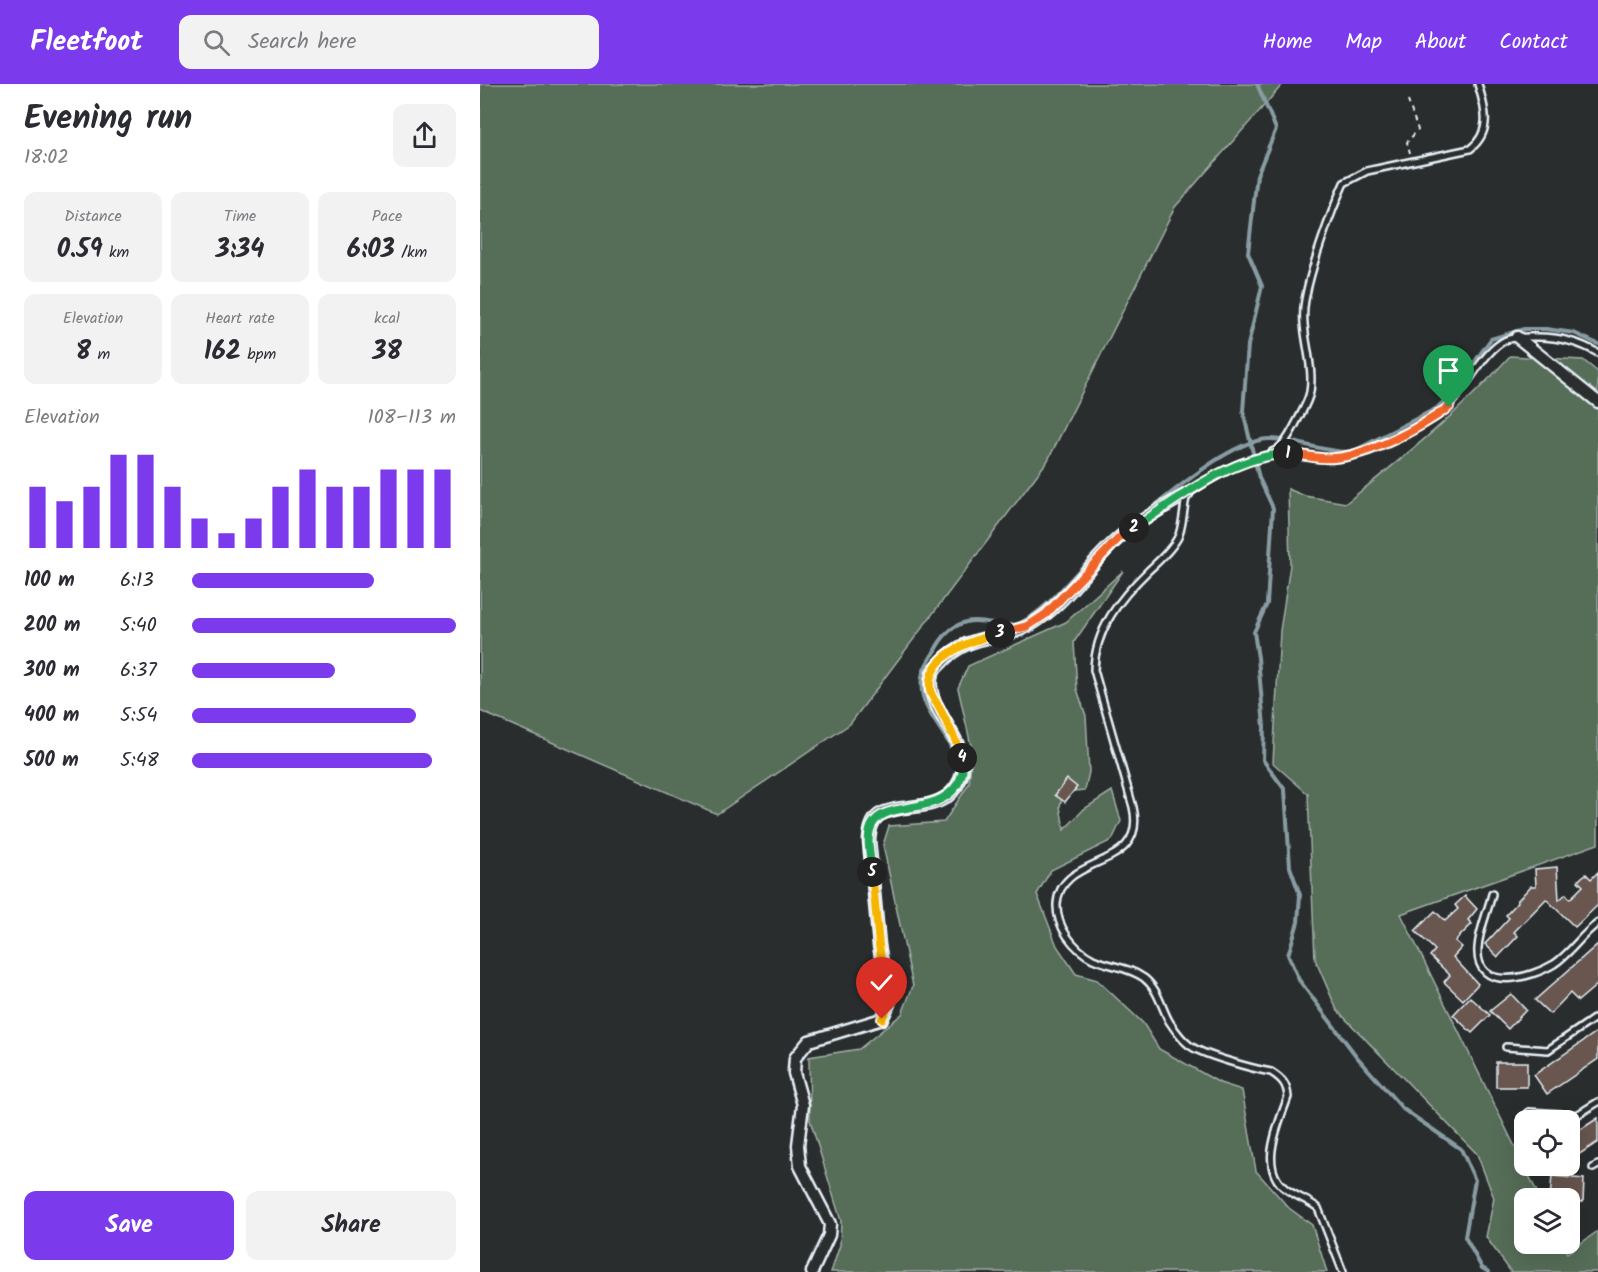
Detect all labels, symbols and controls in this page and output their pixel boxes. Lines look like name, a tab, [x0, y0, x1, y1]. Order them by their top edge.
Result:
search box	[179, 15, 599, 69]
text: Fleetfoot	[30, 20, 143, 65]
text: Search here	[248, 25, 356, 60]
icon: search	[200, 26, 233, 59]
text: Home	[1263, 26, 1312, 59]
text: Map	[1345, 26, 1382, 59]
text: About	[1415, 26, 1466, 59]
text: Contact	[1499, 26, 1568, 59]
text: Evening run	[24, 93, 192, 146]
button: share	[393, 104, 456, 167]
text: 18:02	[24, 142, 69, 174]
text: Distance	[64, 204, 122, 229]
text: Time	[224, 204, 256, 229]
text: Pace	[372, 204, 402, 229]
text: 0.59	[57, 229, 103, 271]
text: 3:34	[215, 229, 265, 271]
text: 6:03	[347, 229, 395, 271]
text: km	[103, 240, 129, 265]
text: /km	[395, 240, 427, 265]
text: Elevation	[63, 306, 123, 331]
text: Heart rate	[205, 306, 275, 331]
text: kcal	[374, 306, 400, 331]
text: 8	[76, 331, 91, 373]
text: 162	[204, 331, 241, 373]
text: 38	[372, 331, 402, 373]
text: m	[91, 342, 110, 367]
text: bpm	[241, 342, 276, 367]
pin	[1423, 345, 1474, 407]
icon: arrive	[1432, 354, 1465, 387]
text: Elevation	[24, 402, 100, 434]
text: 108–113 m	[368, 402, 456, 434]
pin: 1	[1273, 439, 1303, 469]
text: 1	[1286, 441, 1290, 466]
pin: 2	[1119, 513, 1149, 543]
text: 2	[1129, 515, 1139, 540]
text: 100 m	[24, 565, 75, 597]
text: 6:13	[120, 565, 154, 597]
text: 200 m	[24, 610, 80, 642]
text: 5:40	[120, 610, 157, 642]
pin: 3	[985, 618, 1015, 648]
text: 3	[996, 620, 1004, 645]
text: 300 m	[24, 655, 80, 687]
text: 6:37	[120, 655, 157, 687]
text: 400 m	[24, 700, 80, 732]
text: 5:54	[120, 700, 157, 732]
pin: 4	[947, 743, 977, 773]
text: 500 m	[24, 745, 79, 777]
text: 5:48	[120, 745, 159, 777]
text: 4	[958, 745, 966, 770]
pin: 5	[857, 857, 887, 887]
text: 5	[868, 859, 876, 884]
pin	[856, 957, 907, 1019]
icon: check	[865, 966, 898, 999]
map controls	[1514, 1110, 1580, 1254]
button: locate	[1514, 1110, 1580, 1176]
button: layers	[1514, 1188, 1580, 1254]
button: Save	[24, 1191, 234, 1260]
button: Share	[246, 1191, 456, 1260]

